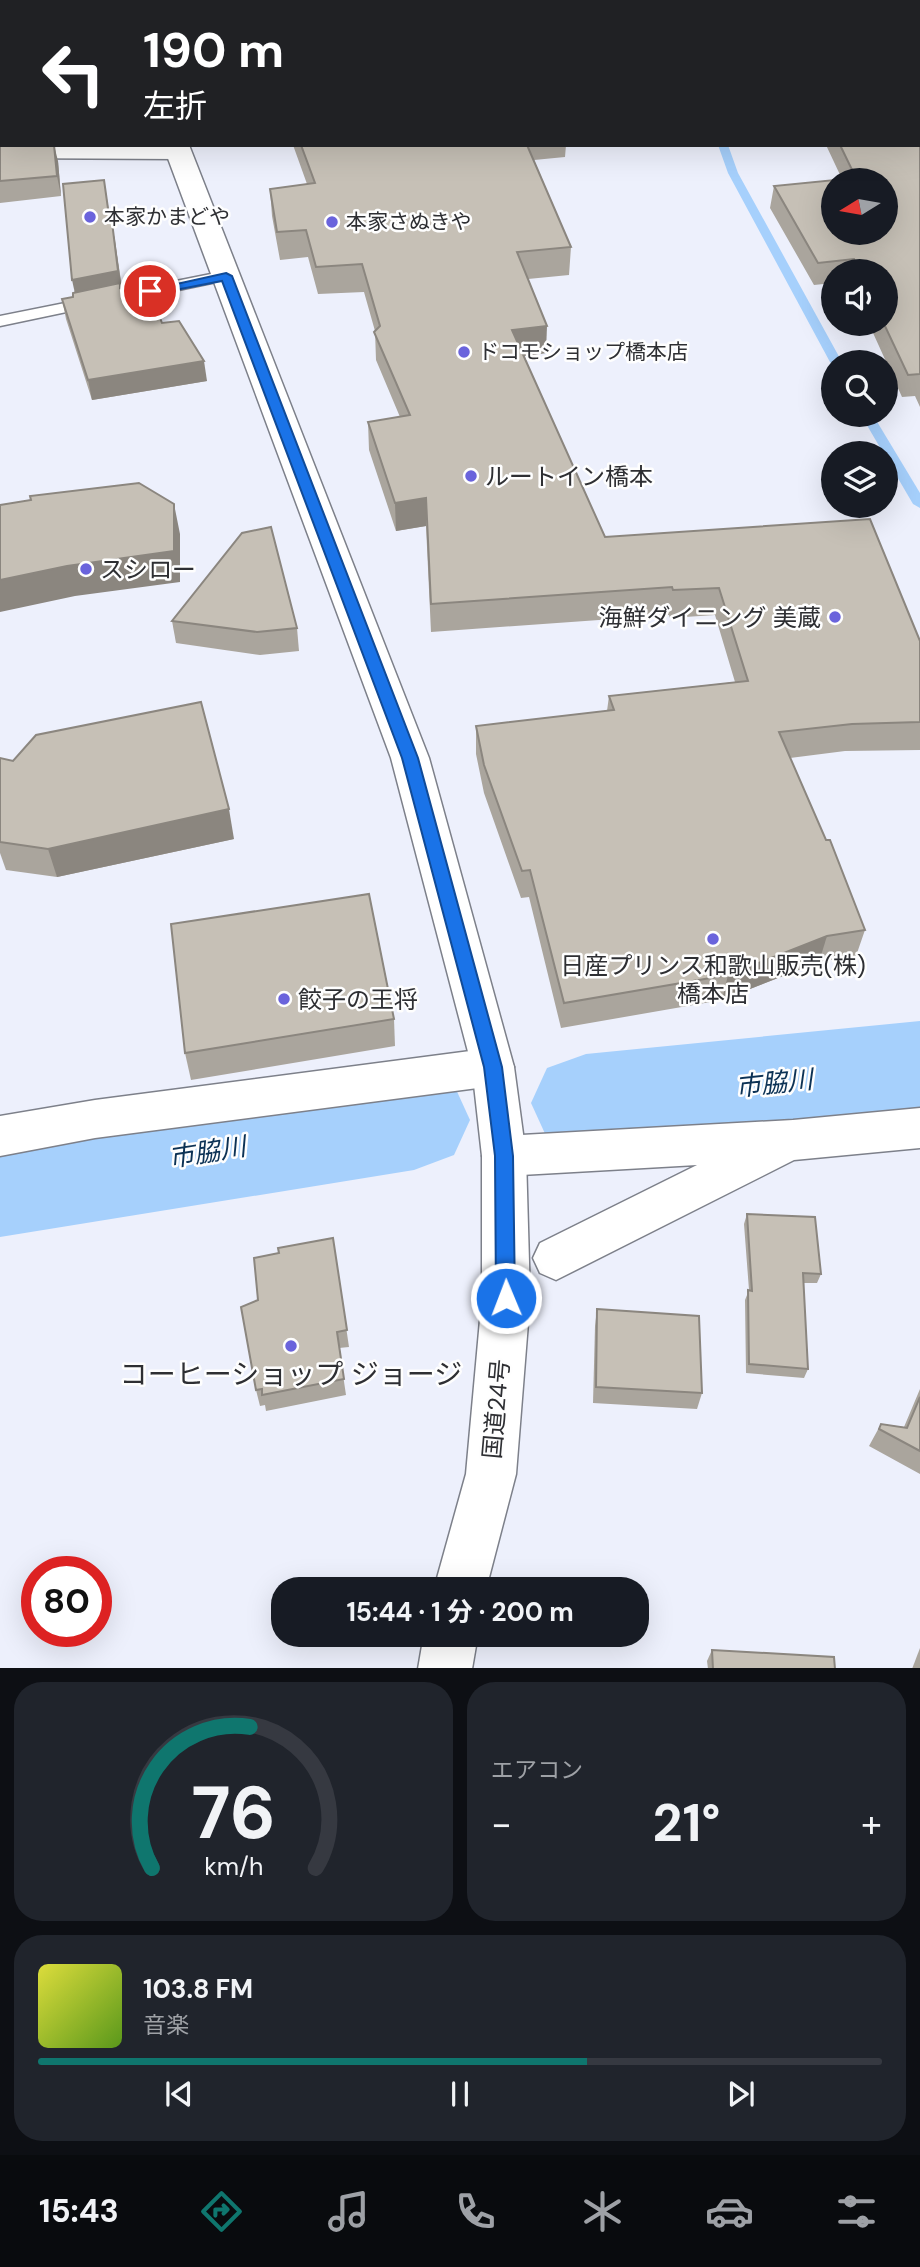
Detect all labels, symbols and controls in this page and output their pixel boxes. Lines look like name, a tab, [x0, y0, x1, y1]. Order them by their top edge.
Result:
text: 190 m	[143, 18, 284, 82]
icon: left	[28, 28, 119, 119]
text: 左折	[143, 85, 207, 127]
north arrow	[821, 168, 898, 245]
map controls	[821, 168, 898, 518]
place label: 本家かまどや	[104, 203, 230, 231]
place label: 本家さぬきや	[346, 208, 472, 236]
marker: 本家かまどや	[82, 209, 98, 225]
marker: 本家さぬきや	[324, 214, 340, 230]
button: sound	[821, 259, 898, 336]
pin	[120, 261, 180, 321]
icon: arrive	[131, 272, 169, 310]
place label: ドコモショップ橋本店	[478, 338, 688, 366]
marker: ドコモショップ橋本店	[456, 344, 472, 360]
button: search	[821, 350, 898, 427]
button: layers	[821, 441, 898, 518]
place label: ルートイン橋本	[485, 461, 653, 492]
marker: ルートイン橋本	[463, 468, 479, 484]
place label: スシロー	[100, 554, 196, 585]
marker: スシロー	[78, 561, 94, 577]
place label: 海鮮ダイニング 美蔵	[599, 602, 821, 633]
marker: 海鮮ダイニング 美蔵	[827, 609, 843, 625]
marker: 日産プリンス和歌山販売(株) 橋本店	[705, 931, 721, 947]
place label: 日産プリンス和歌山販売(株) 橋本店	[560, 950, 866, 1009]
place label: 餃子の王将	[298, 984, 418, 1015]
marker: 餃子の王将	[276, 991, 292, 1007]
water label: 市脇川	[733, 1062, 818, 1104]
water label: 市脇川	[166, 1129, 251, 1175]
position arrow	[469, 1261, 543, 1335]
marker: コーヒーショップ ジョージ	[283, 1338, 299, 1354]
place label: コーヒーショップ ジョージ	[120, 1356, 462, 1393]
street label: 国道24号	[476, 1358, 516, 1460]
speed limit sign: 80	[21, 1556, 112, 1647]
text: 15:44 · 1 分 · 200 m	[346, 1595, 574, 1629]
text: エアコン	[491, 1755, 583, 1785]
text: 76	[191, 1766, 276, 1861]
text: 21°	[653, 1789, 720, 1857]
text: −	[491, 1799, 512, 1849]
text: +	[861, 1799, 882, 1849]
text: km/h	[204, 1849, 263, 1882]
text: 103.8 FM	[143, 1972, 253, 2006]
text: 音楽	[143, 2010, 189, 2040]
icon: previous	[160, 2075, 198, 2113]
icon: pause	[441, 2075, 479, 2113]
icon: next	[722, 2075, 760, 2113]
icon: directions	[197, 2187, 246, 2236]
icon: music	[324, 2187, 373, 2236]
icon: phone	[451, 2187, 500, 2236]
icon: climate	[578, 2187, 627, 2236]
icon: car	[705, 2187, 754, 2236]
icon: filters	[832, 2187, 881, 2236]
text: 15:43	[39, 2190, 119, 2232]

